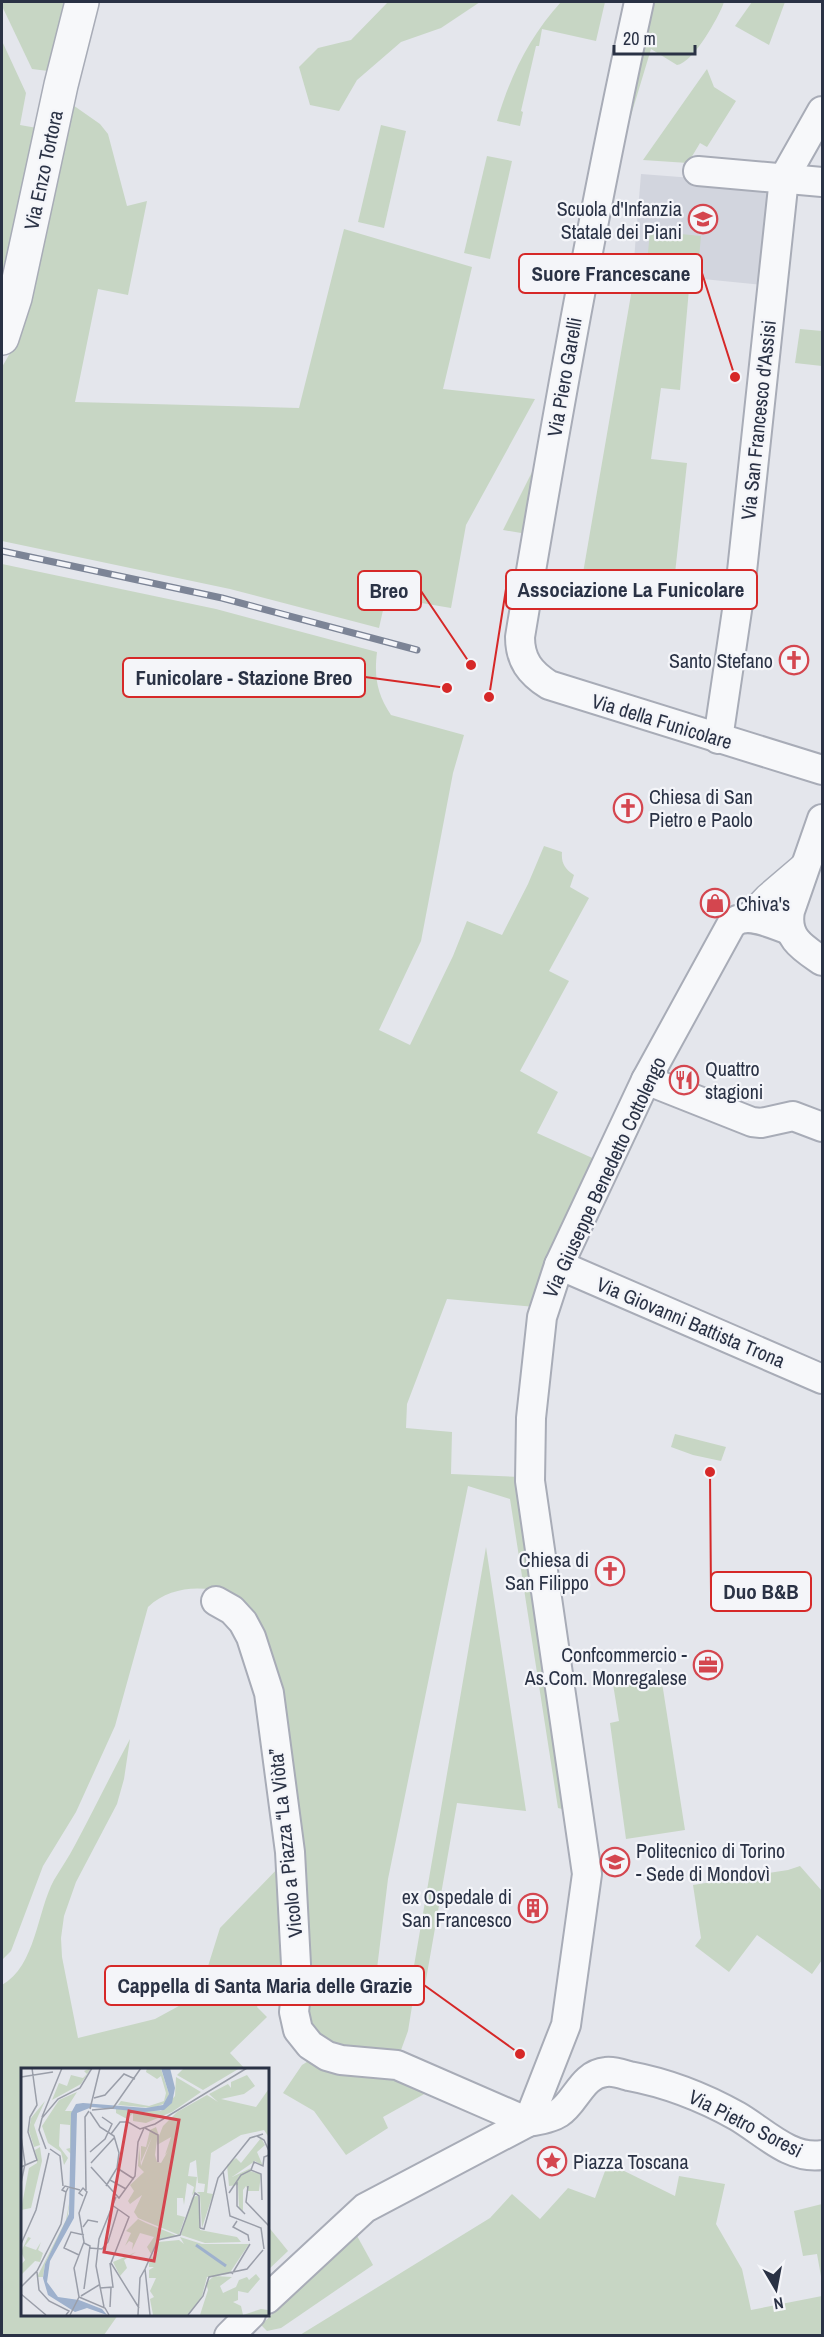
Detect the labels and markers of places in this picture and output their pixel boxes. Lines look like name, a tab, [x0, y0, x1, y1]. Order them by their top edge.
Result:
place label: Scuola d'Infanzia Statale dei Piani	[557, 195, 682, 245]
school or university icon: Scuola d'Infanzia Statale dei Piani	[687, 203, 719, 235]
callout: Suore Francescane	[519, 254, 702, 293]
callout: Associazione La Funicolare	[506, 570, 757, 609]
callout: Breo	[358, 571, 421, 610]
church icon: Santo Stefano	[778, 644, 810, 676]
place label: Santo Stefano	[669, 647, 773, 674]
callout: Funicolare - Stazione Breo	[123, 658, 365, 697]
place label: Chiesa di San Pietro e Paolo	[649, 783, 753, 833]
church icon: Chiesa di San Pietro e Paolo	[612, 792, 644, 824]
shop icon: Chiva's	[699, 887, 731, 919]
place label: Chiva's	[736, 890, 790, 917]
place label: Quattro stagioni	[705, 1055, 763, 1105]
restaurant icon: Quattro stagioni	[668, 1064, 700, 1096]
place label: Chiesa di San Filippo	[505, 1546, 589, 1596]
church icon: Chiesa di San Filippo	[594, 1555, 626, 1587]
callout: Duo B&B	[711, 1572, 811, 1611]
place label: Confcommercio - As.Com. Monregalese	[524, 1641, 688, 1691]
office icon: Confcommercio - As.Com. Monregalese	[692, 1649, 724, 1681]
place label: Politecnico di Torino - Sede di Mondovì	[636, 1837, 785, 1887]
school or university icon: Politecnico di Torino - Sede di Mondovì	[599, 1846, 631, 1878]
place label: ex Ospedale di San Francesco	[402, 1883, 512, 1933]
building icon: ex Ospedale di San Francesco	[517, 1892, 549, 1924]
callout: Cappella di Santa Maria delle Grazie	[105, 1966, 424, 2005]
place icon: Piazza Toscana	[536, 2145, 568, 2177]
place label: Piazza Toscana	[573, 2148, 689, 2175]

